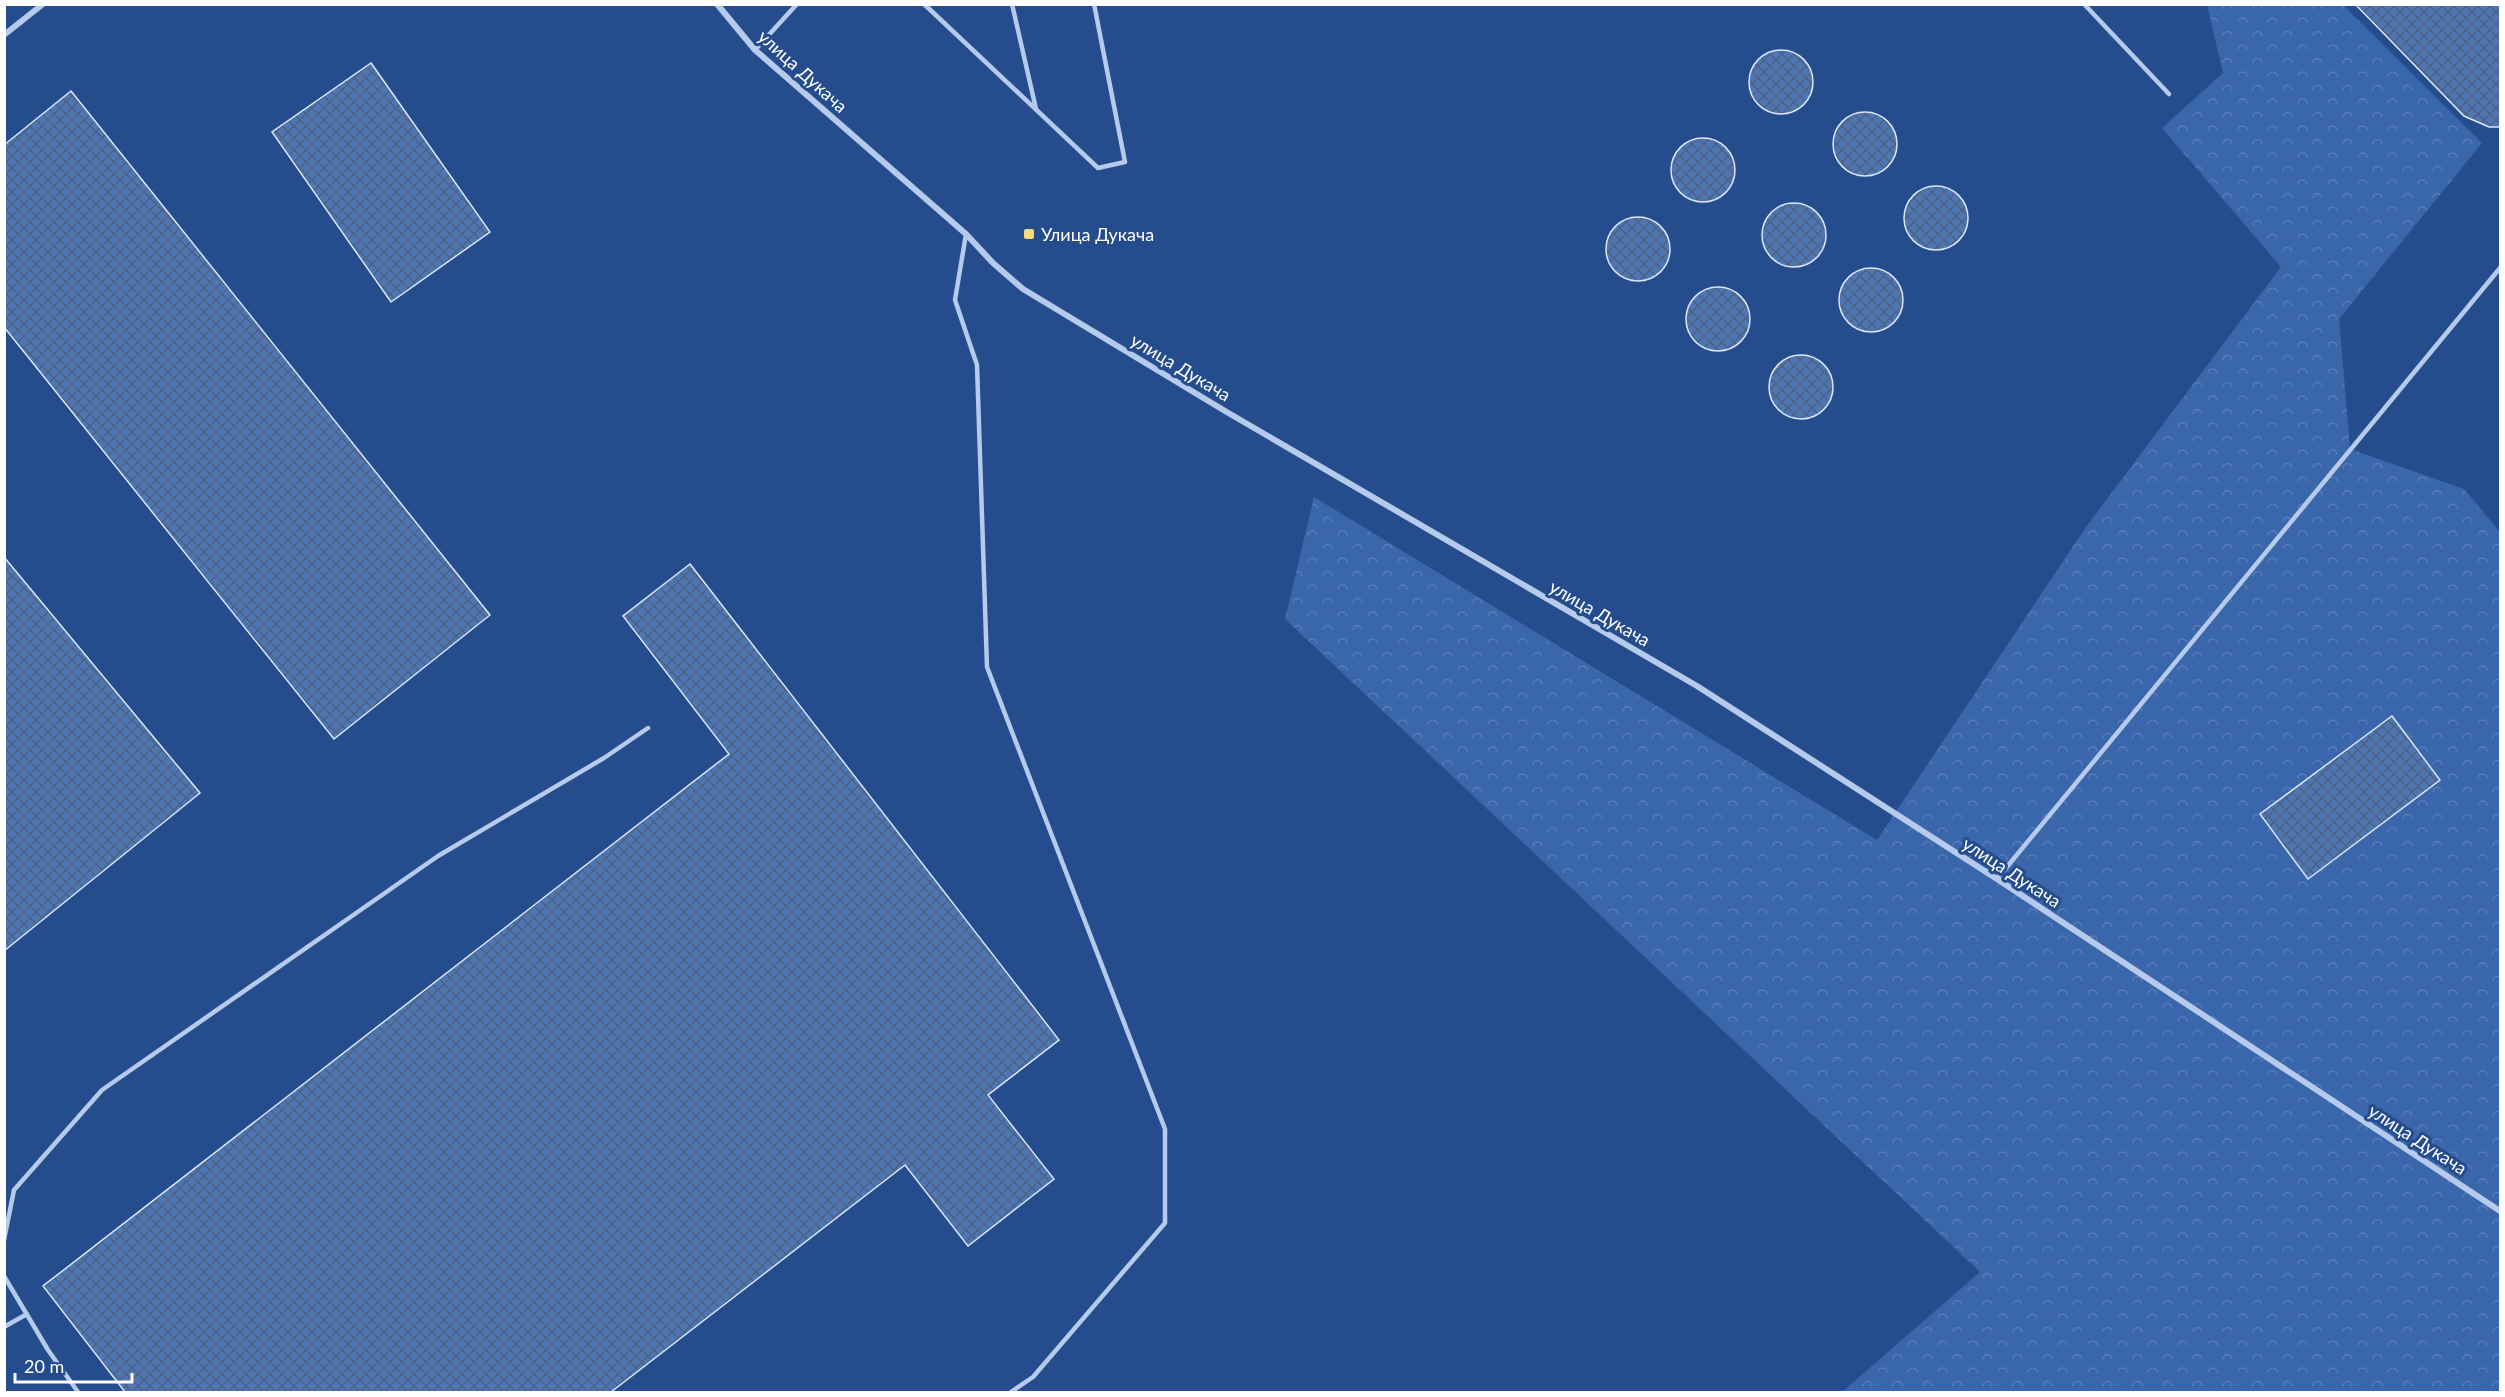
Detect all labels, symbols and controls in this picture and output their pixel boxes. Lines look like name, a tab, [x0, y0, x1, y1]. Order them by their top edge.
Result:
street label: улица Дукача	[754, 25, 852, 117]
place label: Улица Дукача	[1041, 223, 1154, 245]
marker: Улица Дукача	[1022, 227, 1036, 241]
street label: улица Дукача	[1127, 329, 1235, 405]
street label: улица Дукача	[1546, 575, 1654, 651]
street label: улица Дукача	[1959, 832, 2065, 912]
street label: улица Дукача	[2365, 1099, 2471, 1179]
scale bar	[15, 1346, 132, 1384]
text: 20 m	[24, 1355, 64, 1377]

